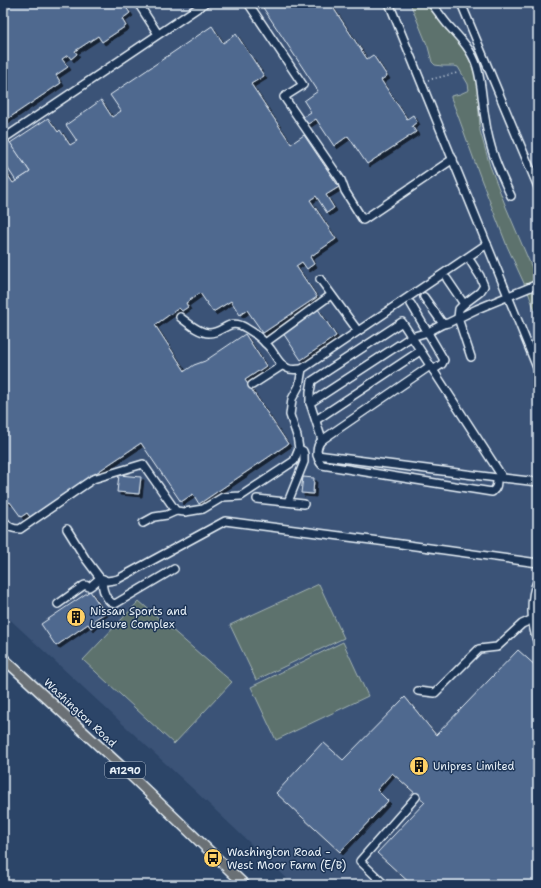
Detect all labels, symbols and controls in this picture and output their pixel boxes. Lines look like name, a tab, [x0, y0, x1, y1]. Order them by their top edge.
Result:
place label: Nissan Sports and Leisure Complex	[90, 604, 187, 632]
building icon: Nissan Sports and Leisure Complex	[65, 606, 87, 628]
street label: Washington Road	[40, 675, 120, 751]
building icon: Unipres Limited	[408, 755, 430, 777]
place label: Unipres Limited	[433, 759, 515, 774]
road number: A1290	[105, 762, 145, 778]
place label: Washington Road - West Moor Farm (E/B)	[227, 845, 346, 873]
bus stop icon: Washington Road - West Moor Farm (E/B)	[202, 847, 224, 869]

